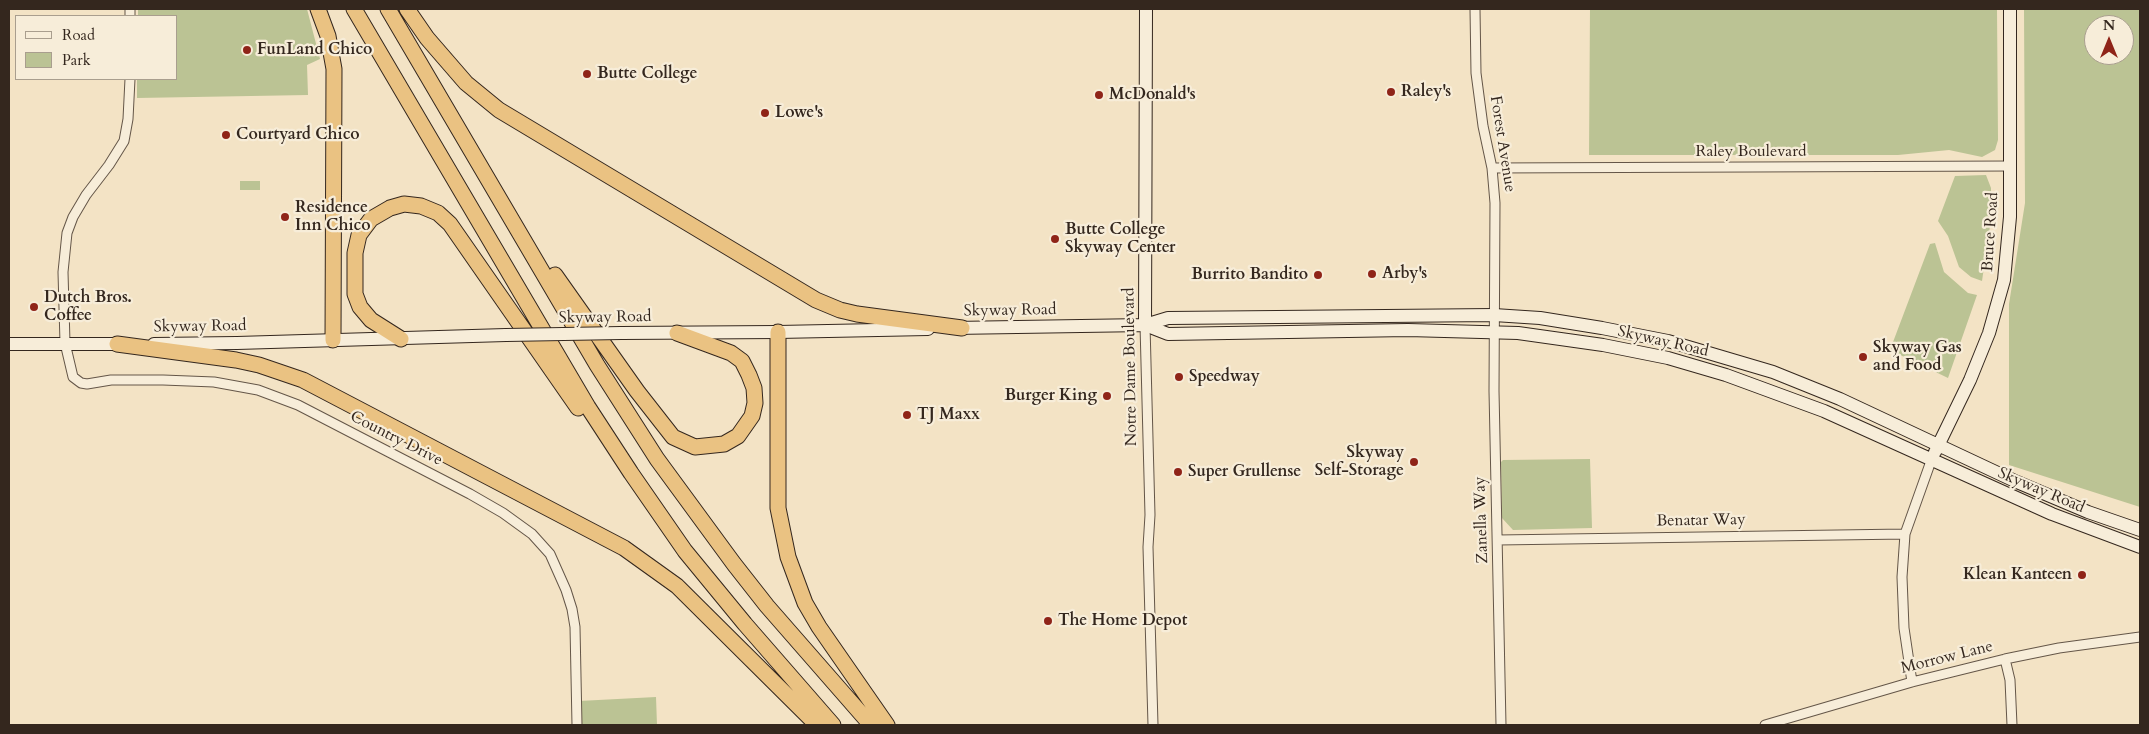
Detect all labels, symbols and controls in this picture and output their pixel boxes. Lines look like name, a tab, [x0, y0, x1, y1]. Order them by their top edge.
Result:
legend	[15, 15, 178, 80]
north arrow	[2084, 15, 2134, 65]
text: N	[2103, 16, 2115, 35]
text: Road	[62, 25, 95, 45]
place label: FunLand Chico	[257, 40, 372, 60]
marker: FunLand Chico	[241, 44, 253, 56]
text: Park	[62, 50, 91, 70]
place label: Butte College	[597, 64, 698, 84]
marker: Butte College	[581, 68, 593, 80]
place label: Raley's	[1401, 82, 1451, 102]
place label: McDonald's	[1109, 85, 1196, 105]
marker: Raley's	[1385, 86, 1397, 98]
marker: McDonald's	[1093, 89, 1105, 101]
street label: Forest Avenue	[1485, 94, 1519, 194]
place label: Lowe's	[775, 103, 823, 123]
marker: Lowe's	[759, 107, 771, 119]
place label: Courtyard Chico	[236, 125, 360, 145]
marker: Courtyard Chico	[220, 129, 232, 141]
street label: Raley Boulevard	[1695, 142, 1807, 162]
street label: Bruce Road	[1979, 192, 2003, 272]
place label: Residence Inn Chico	[295, 198, 371, 236]
marker: Residence Inn Chico	[279, 211, 291, 223]
place label: Butte College Skyway Center	[1065, 220, 1175, 258]
marker: Butte College Skyway Center	[1049, 233, 1061, 245]
place label: Arby's	[1382, 264, 1427, 284]
place label: Burrito Bandito	[1191, 265, 1308, 285]
marker: Arby's	[1366, 268, 1378, 280]
marker: Burrito Bandito	[1312, 269, 1324, 281]
street label: Notre Dame Boulevard	[1120, 287, 1142, 447]
place label: Dutch Bros. Coffee	[44, 288, 132, 326]
marker: Dutch Bros. Coffee	[28, 301, 40, 313]
street label: Skyway Road	[963, 301, 1057, 321]
street label: Skyway Road	[558, 308, 652, 328]
street label: Skyway Road	[153, 317, 247, 337]
street label: Skyway Road	[1616, 322, 1710, 362]
place label: Skyway Gas and Food	[1873, 338, 1962, 376]
marker: Skyway Gas and Food	[1857, 351, 1869, 363]
place label: Speedway	[1189, 367, 1260, 387]
marker: Speedway	[1173, 371, 1185, 383]
place label: Burger King	[1004, 386, 1097, 406]
marker: Burger King	[1101, 390, 1113, 402]
place label: TJ Maxx	[917, 405, 980, 425]
street label: Country Drive	[347, 407, 445, 471]
marker: TJ Maxx	[901, 409, 913, 421]
place label: Skyway Self-Storage	[1315, 443, 1404, 481]
marker: Skyway Self-Storage	[1408, 456, 1420, 468]
place label: Super Grullense	[1188, 462, 1301, 482]
street label: Skyway Road	[1995, 464, 2087, 518]
marker: Super Grullense	[1172, 466, 1184, 478]
street label: Zanella Way	[1471, 476, 1493, 564]
street label: Benatar Way	[1656, 511, 1746, 531]
place label: Klean Kanteen	[1963, 565, 2072, 585]
marker: Klean Kanteen	[2076, 569, 2088, 581]
place label: The Home Depot	[1058, 611, 1187, 631]
marker: The Home Depot	[1042, 615, 1054, 627]
street label: Morrow Lane	[1899, 637, 1995, 679]

